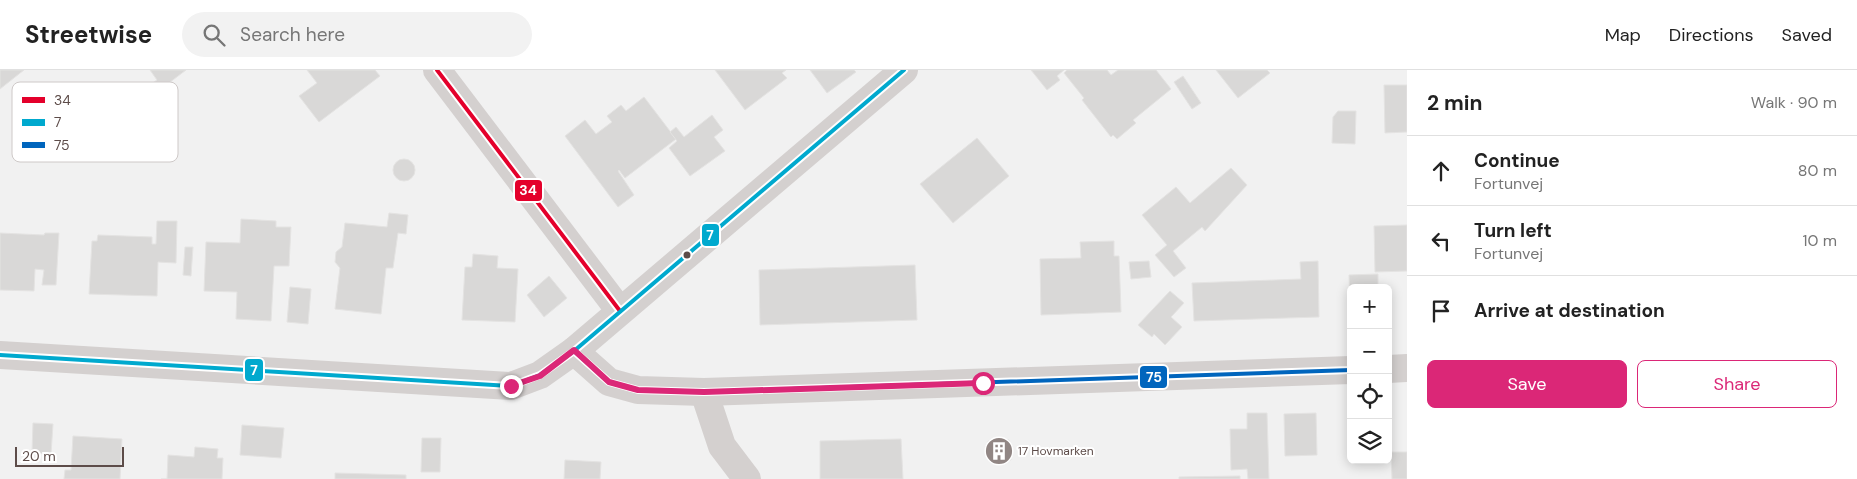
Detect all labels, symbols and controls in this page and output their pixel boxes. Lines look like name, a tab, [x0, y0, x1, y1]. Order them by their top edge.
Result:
search box	[182, 12, 532, 57]
text: Streetwise	[25, 19, 152, 50]
icon: search	[200, 21, 228, 49]
text: Search here	[240, 22, 345, 47]
text: Map	[1605, 23, 1641, 47]
text: Directions	[1669, 23, 1754, 47]
text: Saved	[1782, 23, 1832, 47]
legend	[12, 82, 178, 162]
text: 2 min	[1427, 89, 1483, 117]
text: 34	[54, 91, 71, 109]
text: Walk · 90 m	[1751, 92, 1837, 113]
text: 7	[54, 113, 61, 131]
text: 75	[54, 136, 70, 154]
text: Continue	[1474, 148, 1560, 173]
icon: ahead	[1427, 157, 1455, 185]
text: 80 m	[1798, 160, 1837, 181]
text: Fortunvej	[1474, 173, 1543, 194]
line badge: 34	[514, 179, 543, 202]
text: 34	[519, 181, 537, 199]
text: Turn left	[1474, 218, 1552, 243]
line badge: 7	[701, 223, 720, 247]
text: 7	[706, 226, 714, 244]
icon: left	[1427, 227, 1455, 255]
text: 10 m	[1803, 230, 1837, 251]
text: Fortunvej	[1474, 243, 1543, 264]
unlabelled marker	[682, 250, 692, 260]
map controls	[1347, 284, 1392, 464]
button: +	[1347, 284, 1392, 329]
icon: arrive	[1427, 297, 1455, 325]
text: Arrive at destination	[1474, 298, 1665, 323]
button: −	[1347, 329, 1392, 374]
line badge: 7	[244, 358, 264, 382]
button: Save	[1427, 360, 1627, 408]
button: Share	[1637, 360, 1837, 408]
text: 7	[250, 361, 258, 379]
line badge: 75	[1139, 365, 1168, 389]
text: 75	[1146, 368, 1162, 386]
route start	[972, 372, 995, 395]
button: locate	[1347, 374, 1392, 419]
route end	[500, 375, 523, 398]
button: layers	[1347, 419, 1392, 464]
building icon: 17 Hovmarken	[984, 436, 1014, 466]
place label: 17 Hovmarken	[1018, 443, 1094, 459]
scale bar	[15, 444, 124, 467]
text: 20 m	[22, 447, 56, 465]

